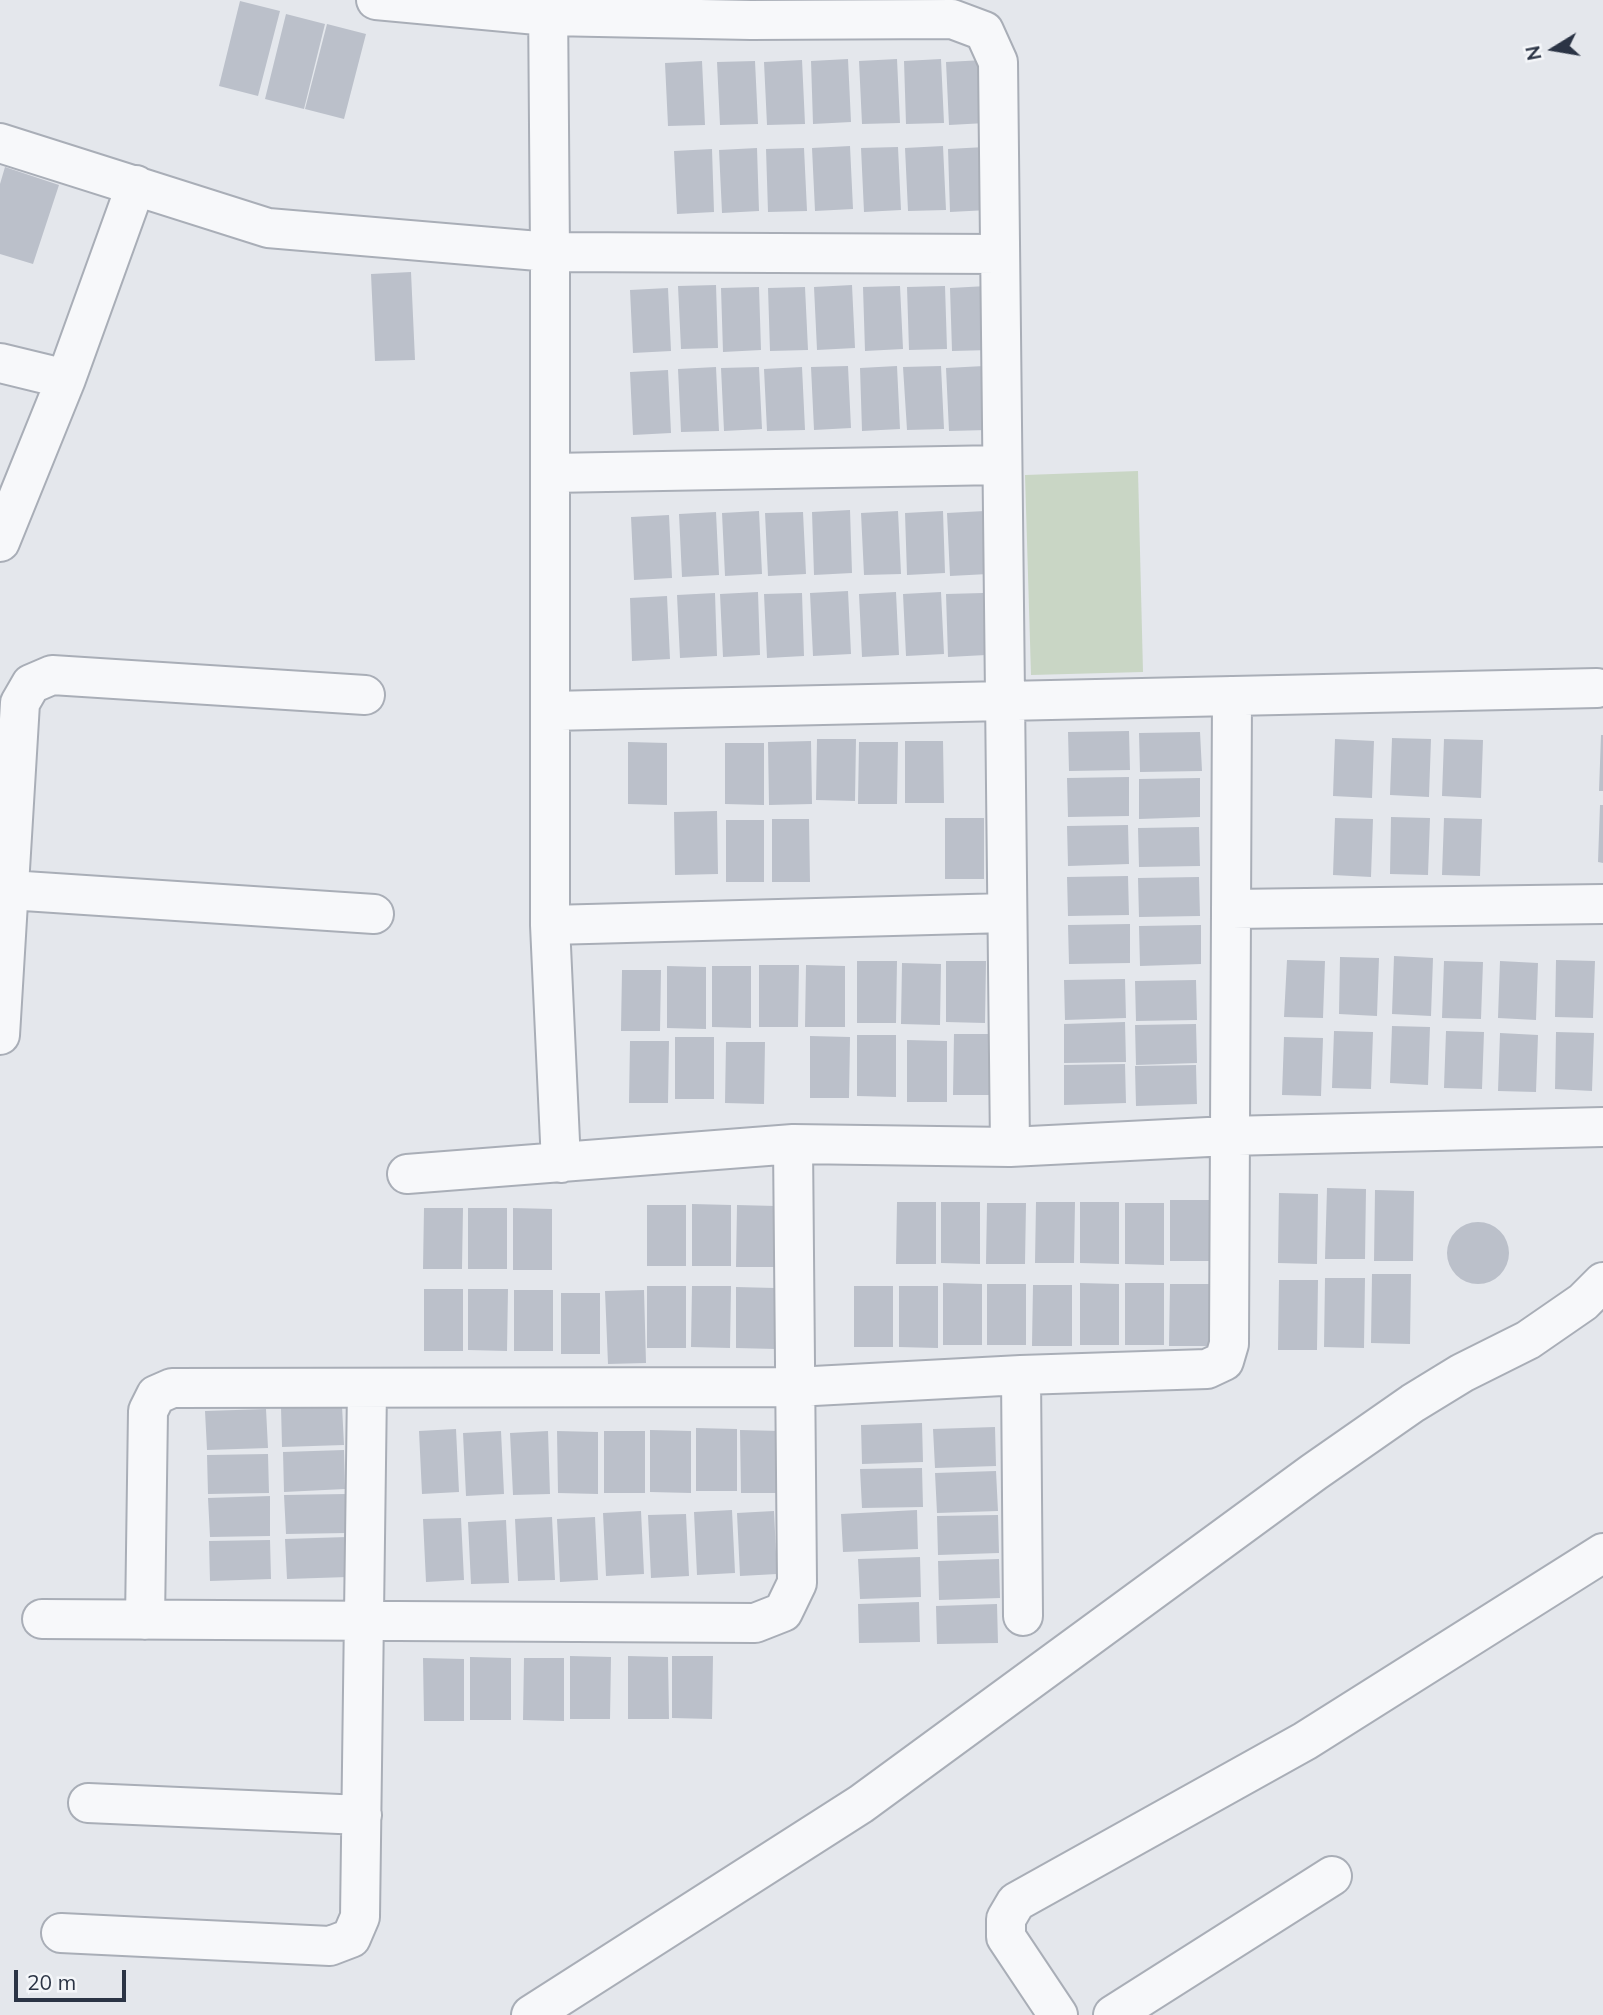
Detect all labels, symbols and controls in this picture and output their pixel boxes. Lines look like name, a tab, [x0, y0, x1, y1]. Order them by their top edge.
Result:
north arrow	[1519, 14, 1589, 84]
text: N	[1520, 44, 1547, 62]
scale bar	[18, 1955, 130, 1999]
text: 20 m	[27, 1969, 76, 1995]

